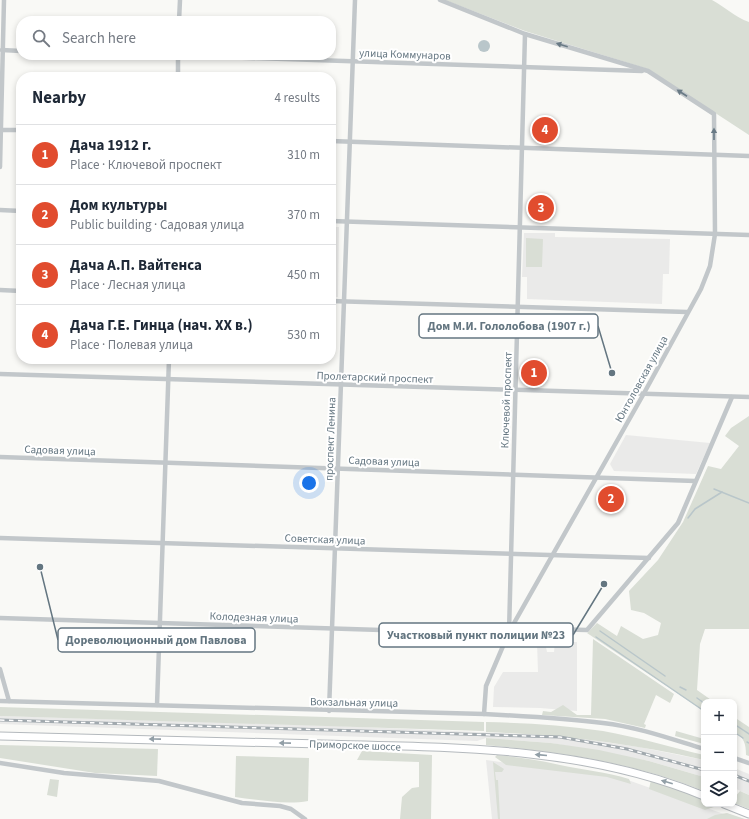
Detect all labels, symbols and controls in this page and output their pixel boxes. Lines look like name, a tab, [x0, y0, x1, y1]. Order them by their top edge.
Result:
search box	[16, 16, 336, 60]
icon: search	[30, 27, 52, 49]
text: Search here	[62, 28, 136, 49]
one-way arrow	[556, 42, 568, 48]
street label: улица Коммунаров	[359, 45, 451, 64]
text: Nearby	[32, 86, 86, 110]
text: 4 results	[275, 89, 320, 107]
one-way arrow	[676, 89, 687, 97]
pin: 4	[532, 115, 558, 145]
one-way arrow	[711, 127, 717, 140]
text: Дача 1912 г.	[70, 135, 152, 156]
text: 1	[42, 146, 48, 164]
text: 310 m	[287, 146, 320, 164]
text: Place · Ключевой проспект	[70, 156, 222, 174]
pin: 3	[528, 193, 554, 223]
text: Дом культуры	[70, 195, 167, 216]
text: 2	[42, 206, 48, 224]
text: 370 m	[287, 206, 320, 224]
text: Public building · Садовая улица	[70, 216, 244, 234]
text: Дача А.П. Вайтенса	[70, 255, 202, 276]
text: 3	[42, 266, 48, 284]
text: 450 m	[287, 266, 320, 284]
text: Place · Лесная улица	[70, 276, 186, 294]
callout: Дом М.И. Гололобова (1907 г.)	[419, 314, 598, 338]
text: Дача Г.Е. Гинца (нач. XX в.)	[70, 315, 253, 336]
text: Дом М.И. Гололобова (1907 г.)	[427, 318, 591, 335]
text: 4	[42, 326, 48, 344]
text: 530 m	[287, 326, 320, 344]
street label: Юнтоловская улица	[611, 333, 672, 425]
text: Place · Полевая улица	[70, 336, 193, 354]
street label: Ключевой проспект	[497, 351, 516, 449]
pin: 1	[521, 358, 547, 388]
street label: Пролетарский проспект	[316, 368, 434, 387]
street label: проспект Ленина	[322, 397, 339, 481]
street label: Садовая улица	[24, 442, 96, 459]
street label: Садовая улица	[348, 453, 420, 470]
your location	[299, 473, 319, 493]
pin: 2	[598, 484, 624, 514]
street label: Советская улица	[284, 531, 366, 548]
street label: Колодезная улица	[209, 608, 299, 627]
callout: Участковый пункт полиции №23	[379, 623, 573, 647]
text: Участковый пункт полиции №23	[387, 627, 565, 644]
callout: Дореволюционный дом Павлова	[58, 628, 255, 652]
text: Дореволюционный дом Павлова	[65, 632, 247, 649]
street label: Вокзальная улица	[310, 694, 398, 711]
map controls	[701, 699, 737, 807]
button: +	[701, 699, 737, 735]
button: −	[701, 735, 737, 771]
one-way arrow	[149, 736, 161, 743]
street label: Приморское шоссе	[309, 736, 402, 755]
one-way arrow	[279, 739, 291, 746]
one-way arrow	[535, 752, 547, 759]
button: layers	[701, 771, 737, 807]
one-way arrow	[661, 779, 673, 785]

